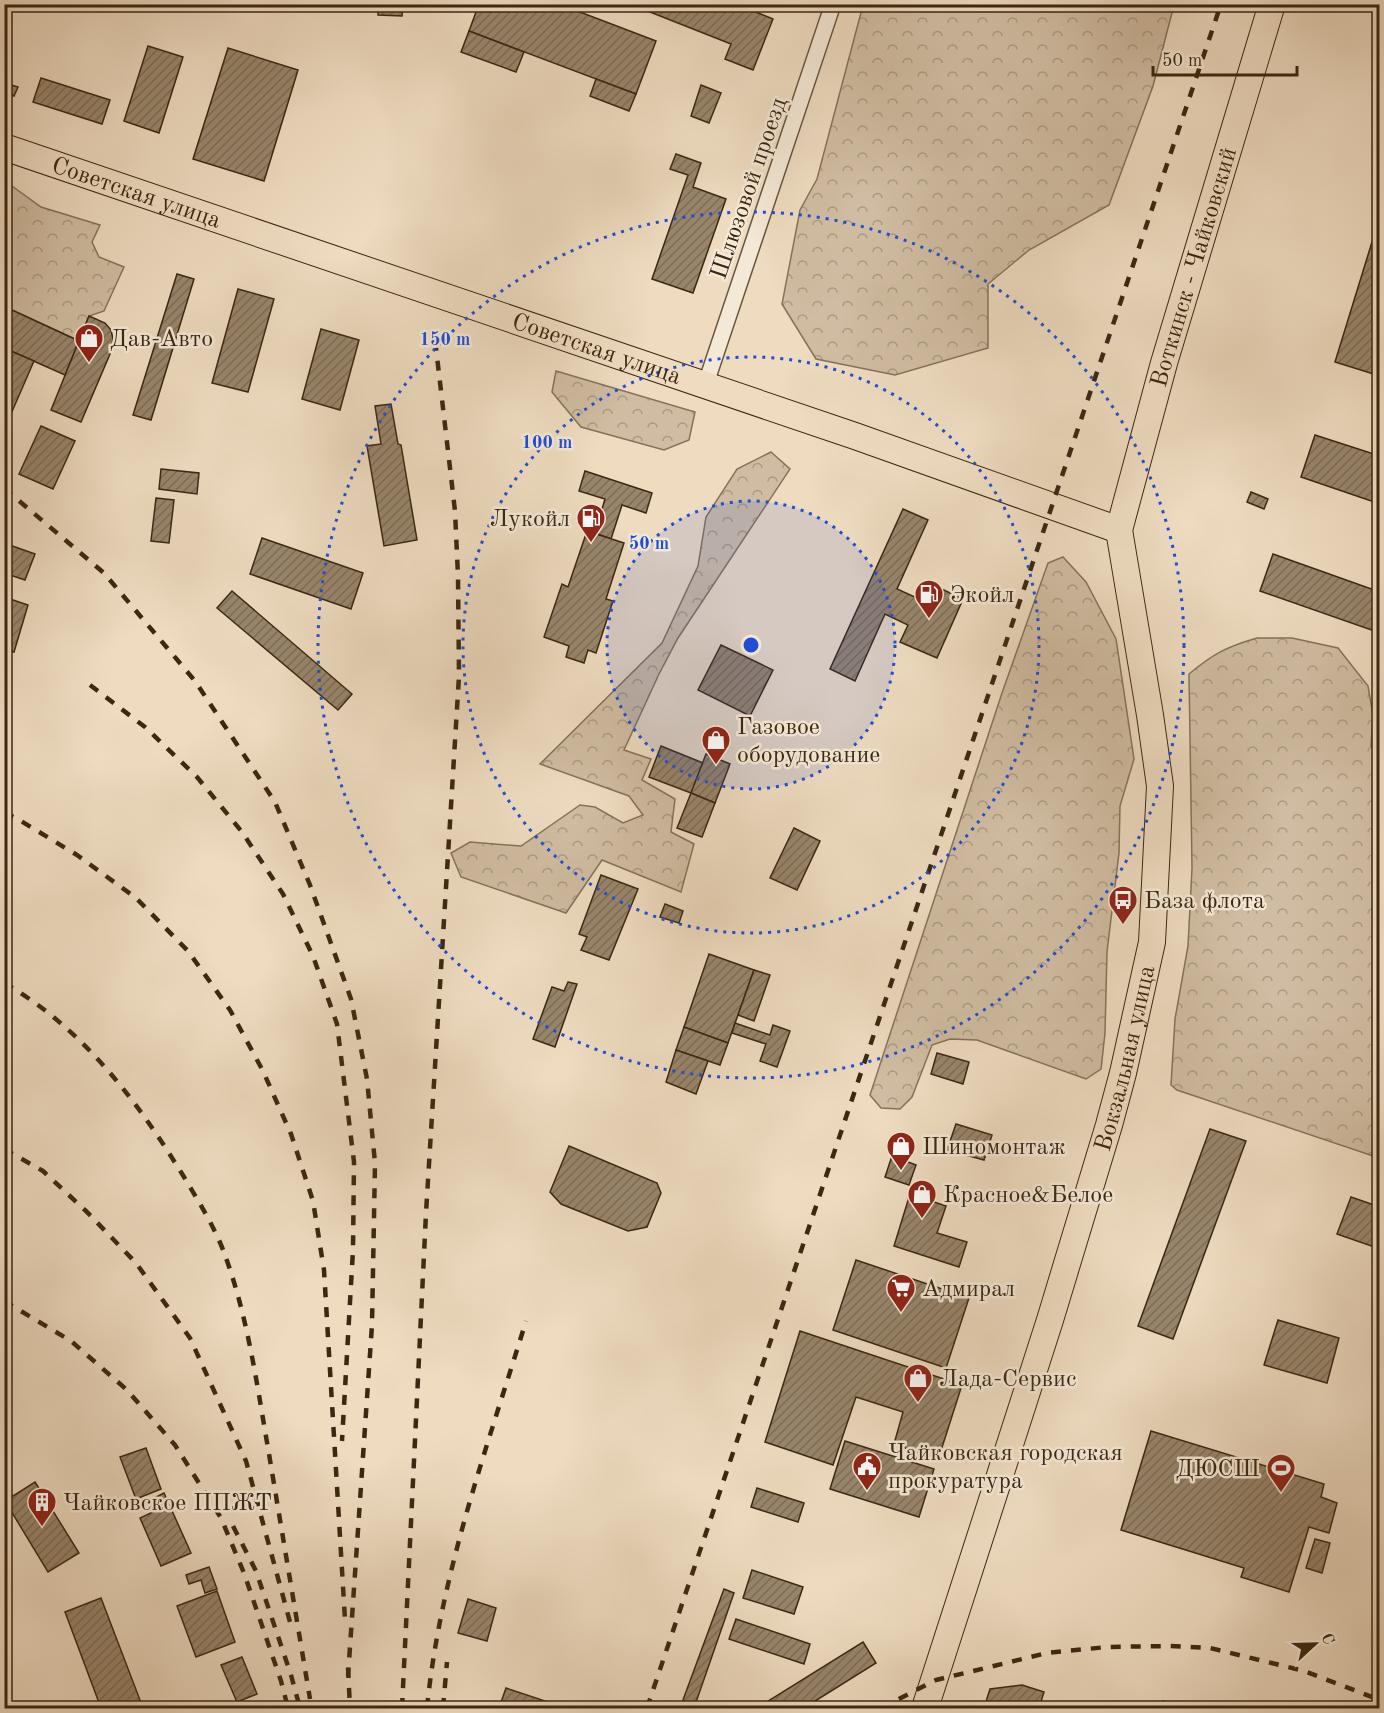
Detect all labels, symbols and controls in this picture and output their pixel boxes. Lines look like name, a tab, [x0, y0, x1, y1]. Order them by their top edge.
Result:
scale bar	[1153, 39, 1297, 77]
text: 50 m	[1162, 52, 1202, 70]
street label: Шлюзовой проезд	[708, 94, 792, 283]
street label: Воткинск - Чайковский	[1148, 145, 1242, 390]
street label: Советская улица	[48, 154, 224, 234]
street label: Советская улица	[508, 310, 684, 390]
shop icon: Дав-Авто	[73, 322, 105, 364]
place label: Дав-Авто	[110, 328, 213, 352]
text: 150 m	[420, 331, 470, 349]
text: 100 m	[522, 434, 572, 452]
fuel station icon: Лукойл	[575, 502, 607, 544]
place label: Лукойл	[490, 508, 570, 532]
text: 50 m	[629, 535, 669, 553]
fuel station icon: Экойл	[913, 578, 945, 620]
place label: Экойл	[950, 584, 1014, 608]
centre of rings	[741, 635, 761, 655]
place label: Газовое оборудование	[737, 716, 880, 768]
shop icon: Газовое оборудование	[700, 724, 732, 766]
bus stop icon: База флота	[1107, 884, 1139, 926]
place label: База флота	[1144, 890, 1265, 914]
street label: Вокзальная улица	[1092, 963, 1160, 1155]
shop icon: Шиномонтаж	[885, 1130, 917, 1172]
place label: Шиномонтаж	[922, 1136, 1066, 1160]
shop icon: Красное&Белое	[906, 1178, 938, 1220]
place label: Красное&Белое	[943, 1184, 1113, 1208]
supermarket icon: Адмирал	[885, 1272, 917, 1314]
place label: Адмирал	[922, 1278, 1015, 1302]
shop icon: Лада-Сервис	[902, 1362, 934, 1404]
place label: Лада-Сервис	[939, 1368, 1076, 1392]
place label: Чайковская городская прокуратура	[888, 1442, 1123, 1494]
public building icon: Чайковская городская прокуратура	[851, 1450, 883, 1492]
sports icon: ДЮСШ	[1265, 1452, 1297, 1494]
place label: ДЮСШ	[1176, 1458, 1260, 1482]
building icon: Чайковское ППЖТ	[26, 1486, 58, 1528]
place label: Чайковское ППЖТ	[63, 1492, 272, 1516]
north arrow	[1285, 1614, 1345, 1674]
text: С	[1318, 1631, 1336, 1647]

